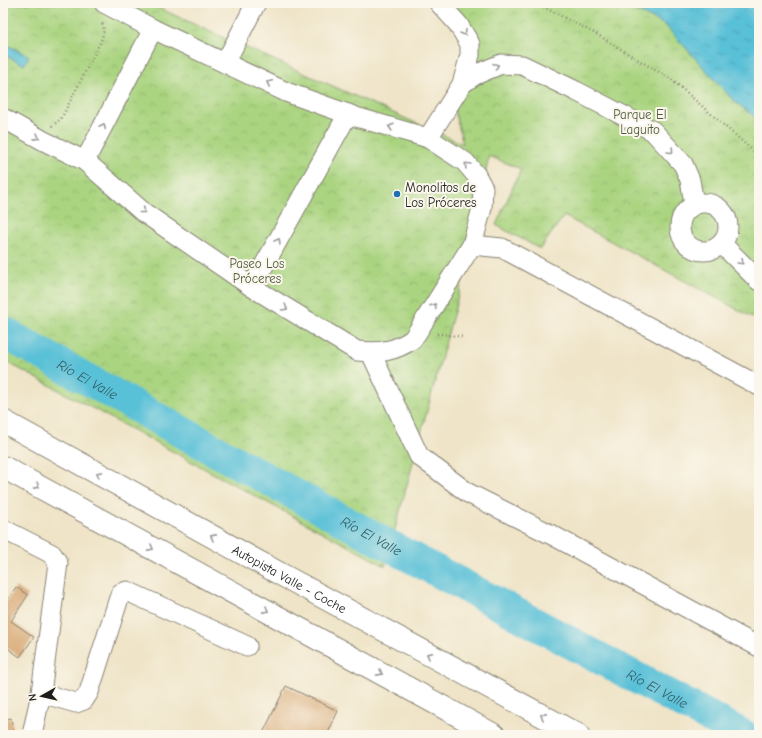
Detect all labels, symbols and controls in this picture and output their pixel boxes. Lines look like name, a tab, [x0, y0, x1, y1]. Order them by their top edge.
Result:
one-way arrow	[459, 29, 466, 37]
one-way arrow	[493, 63, 500, 71]
one-way arrow	[265, 80, 273, 88]
park label: Parque El Laguito	[613, 107, 667, 137]
one-way arrow	[98, 123, 106, 130]
one-way arrow	[387, 123, 394, 132]
one-way arrow	[33, 132, 40, 140]
one-way arrow	[667, 146, 674, 154]
one-way arrow	[464, 162, 472, 170]
place label: Monolitos de Los Próceres	[405, 180, 476, 210]
marker: Monolitos de Los Próceres	[392, 189, 402, 199]
one-way arrow	[138, 207, 145, 214]
one-way arrow	[273, 238, 280, 246]
park label: Paseo Los Próceres	[229, 256, 285, 286]
one-way arrow	[736, 257, 744, 265]
one-way arrow	[281, 303, 288, 310]
one-way arrow	[429, 303, 436, 310]
water label: Río El Valle	[54, 356, 121, 404]
one-way arrow	[96, 471, 103, 478]
one-way arrow	[33, 481, 40, 489]
water label: Río El Valle	[338, 513, 405, 560]
one-way arrow	[210, 534, 217, 541]
street label: Autopista Valle - Coche	[229, 542, 349, 617]
one-way arrow	[147, 543, 155, 551]
one-way arrow	[261, 606, 269, 613]
one-way arrow	[426, 652, 433, 659]
water label: Río El Valle	[623, 666, 691, 712]
one-way arrow	[375, 668, 383, 675]
north arrow	[22, 676, 62, 716]
text: N	[26, 693, 40, 702]
one-way arrow	[540, 714, 548, 721]

